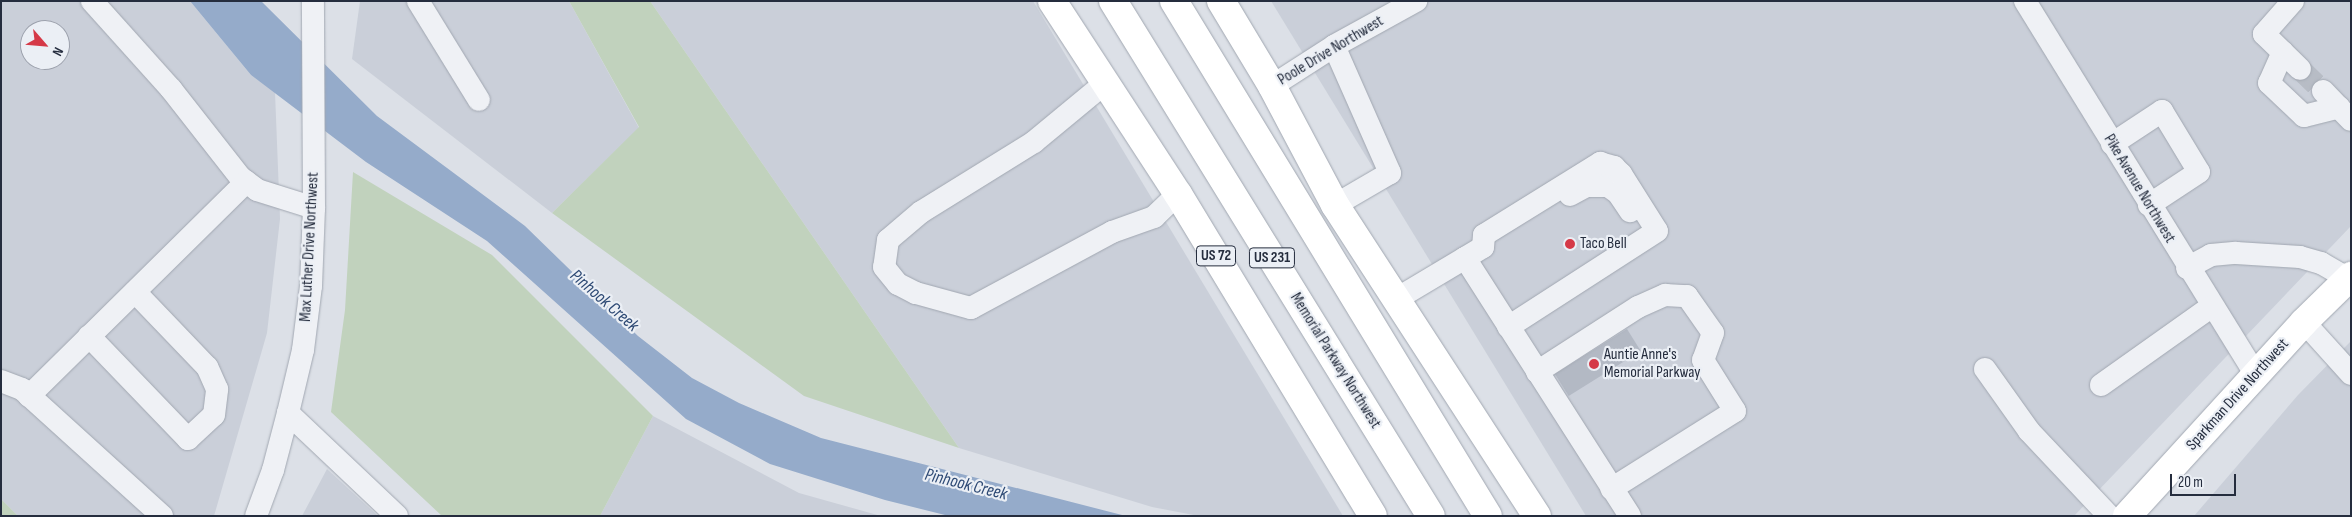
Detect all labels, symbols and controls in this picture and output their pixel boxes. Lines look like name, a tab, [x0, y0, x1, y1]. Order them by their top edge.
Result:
street label: Poole Drive Northwest	[1275, 12, 1387, 90]
north arrow	[20, 20, 70, 70]
text: N	[49, 44, 67, 59]
street label: Pike Avenue Northwest	[2099, 131, 2179, 247]
street label: Max Luther Drive Northwest	[296, 172, 324, 322]
place label: Taco Bell	[1580, 234, 1627, 254]
marker: Taco Bell	[1564, 238, 1576, 250]
road number: US 72	[1196, 244, 1236, 268]
road number: US 231	[1248, 246, 1296, 270]
water label: Pinhook Creek	[565, 265, 643, 337]
street label: Memorial Parkway Northwest	[1285, 290, 1385, 432]
street label: Sparkman Drive Northwest	[2183, 335, 2293, 455]
place label: Auntie Anne's Memorial Parkway	[1604, 345, 1701, 383]
marker: Auntie Anne's Memorial Parkway	[1588, 358, 1600, 370]
water label: Pinhook Creek	[923, 464, 1009, 506]
scale bar	[2172, 464, 2238, 496]
text: 20 m	[2178, 473, 2203, 492]

